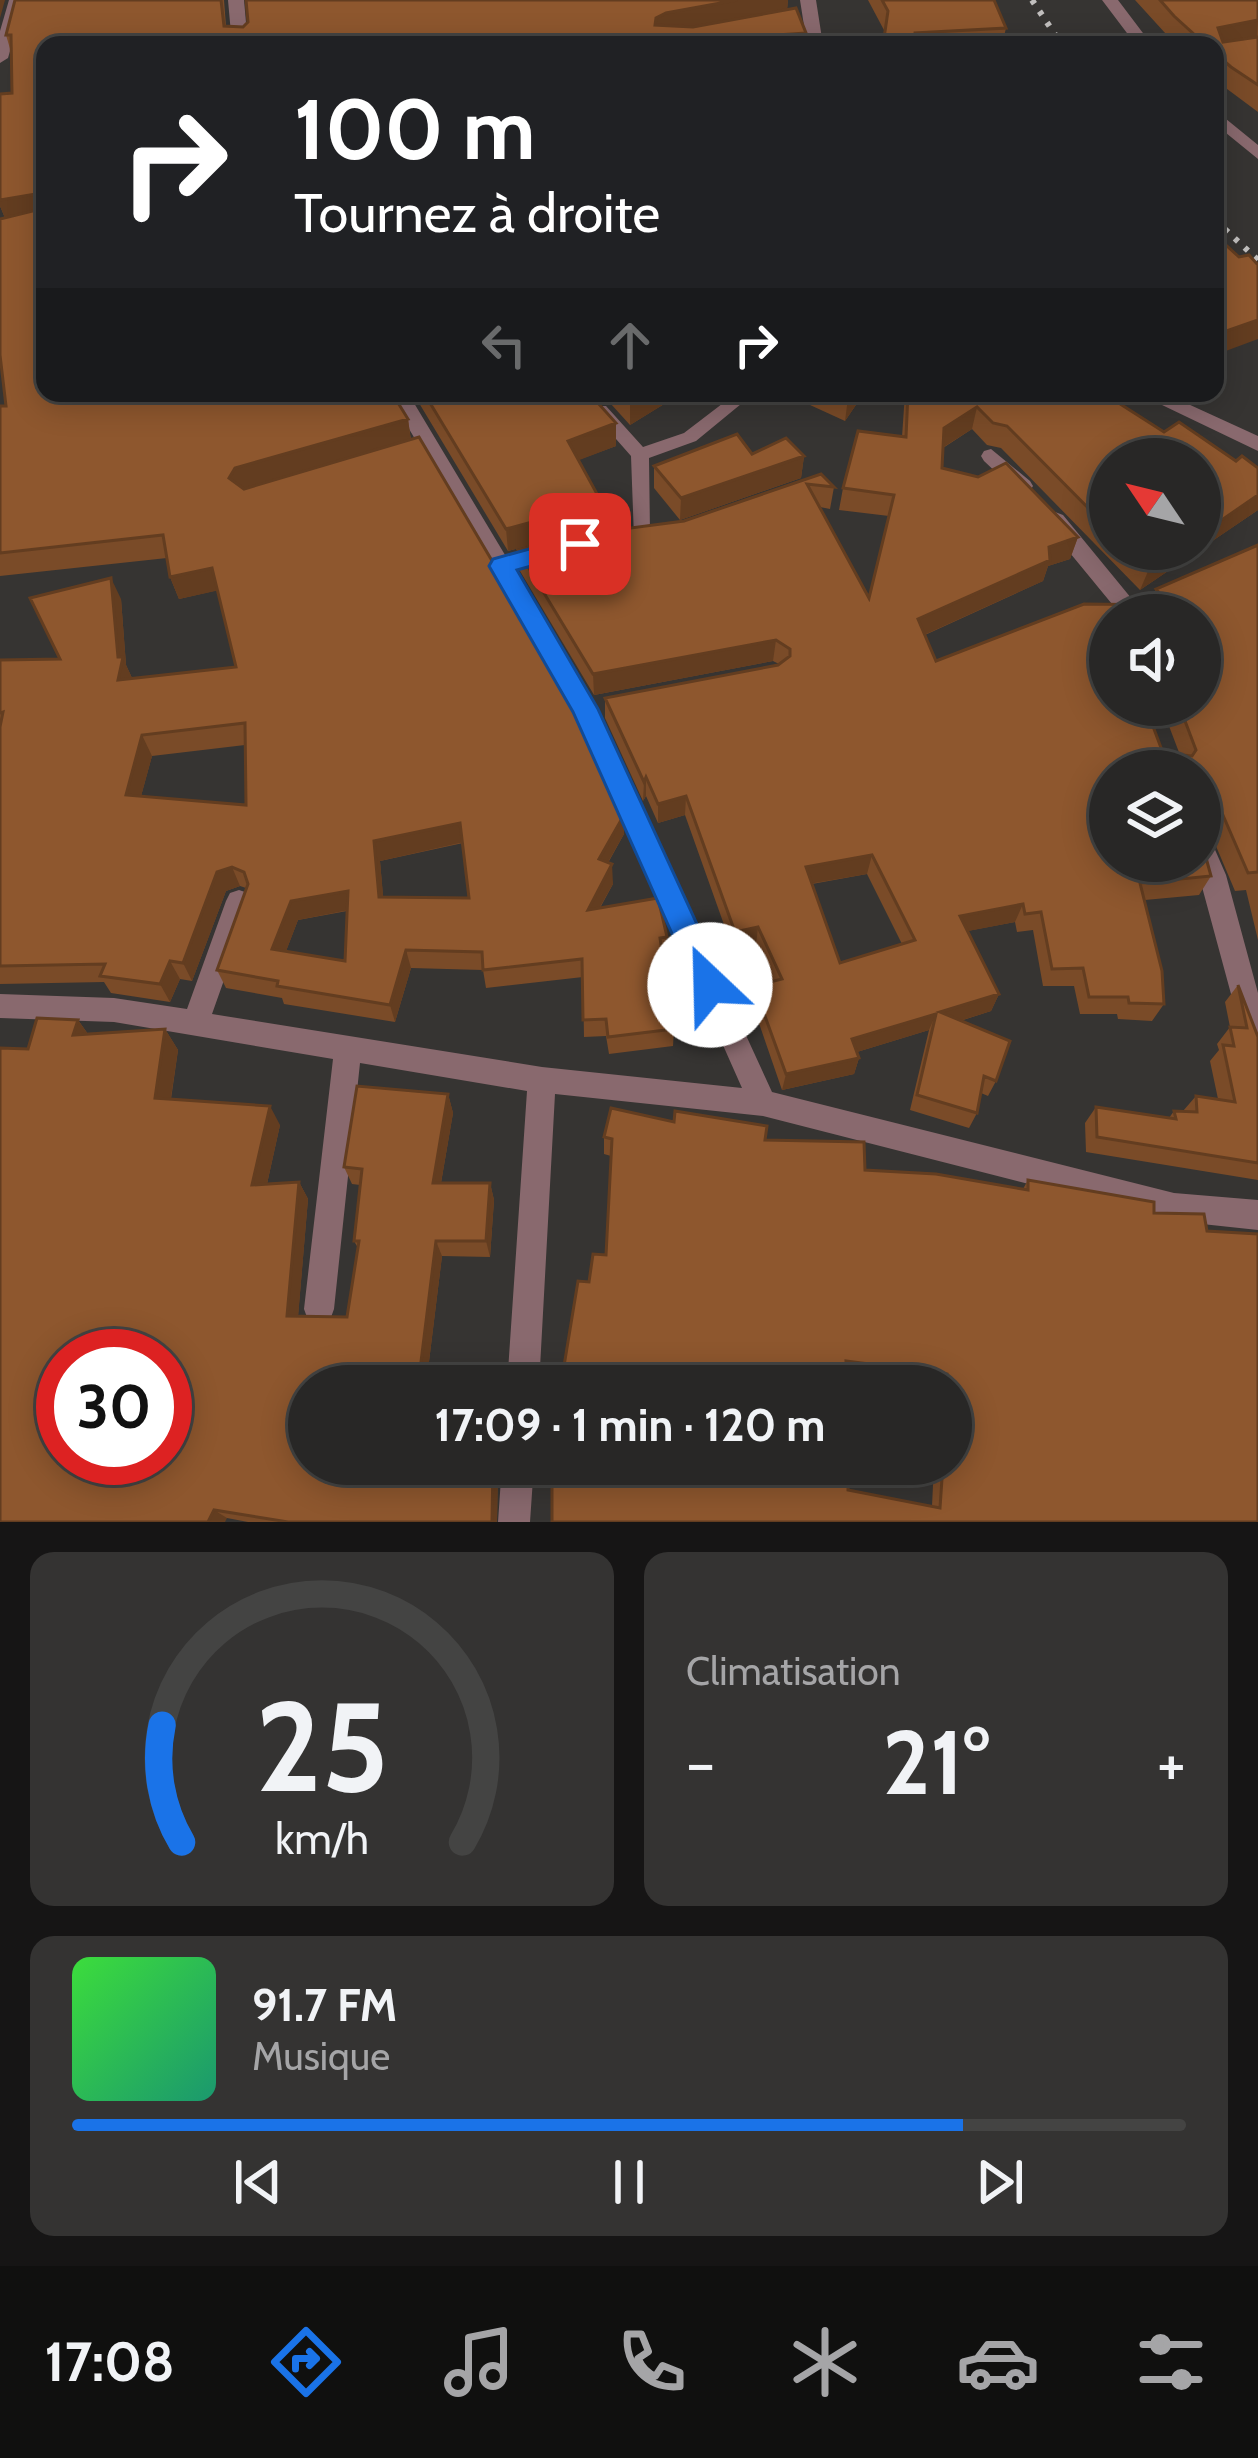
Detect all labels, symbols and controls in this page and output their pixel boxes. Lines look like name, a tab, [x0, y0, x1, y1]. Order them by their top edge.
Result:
text: 100 m	[294, 78, 536, 180]
icon: right	[96, 84, 252, 240]
text: Tournez à droite	[294, 180, 660, 246]
icon: left	[471, 312, 537, 378]
icon: ahead	[597, 312, 663, 378]
icon: right	[723, 312, 789, 378]
north arrow	[1089, 438, 1221, 570]
map controls	[1089, 438, 1221, 882]
pin	[529, 493, 631, 595]
icon: arrive	[547, 511, 613, 577]
button: sound	[1089, 594, 1221, 726]
button: layers	[1089, 750, 1221, 882]
position arrow	[647, 922, 773, 1048]
speed limit sign: 30	[36, 1329, 192, 1485]
text: 17:09 · 1 min · 120 m	[435, 1398, 825, 1452]
text: Climatisation	[686, 1647, 901, 1695]
text: 25	[255, 1671, 389, 1822]
text: 21°	[883, 1707, 989, 1817]
text: −	[686, 1722, 715, 1803]
text: +	[1157, 1722, 1186, 1803]
text: km/h	[275, 1813, 369, 1865]
text: 91.7 FM	[252, 1978, 397, 2032]
text: Musique	[252, 2032, 390, 2080]
icon: previous	[225, 2149, 291, 2215]
icon: pause	[596, 2149, 662, 2215]
icon: next	[967, 2149, 1033, 2215]
icon: directions	[264, 2320, 348, 2404]
icon: music	[437, 2320, 521, 2404]
icon: phone	[610, 2320, 694, 2404]
icon: climate	[783, 2320, 867, 2404]
icon: car	[956, 2320, 1040, 2404]
icon: filters	[1129, 2320, 1213, 2404]
text: 17:08	[45, 2329, 175, 2395]

